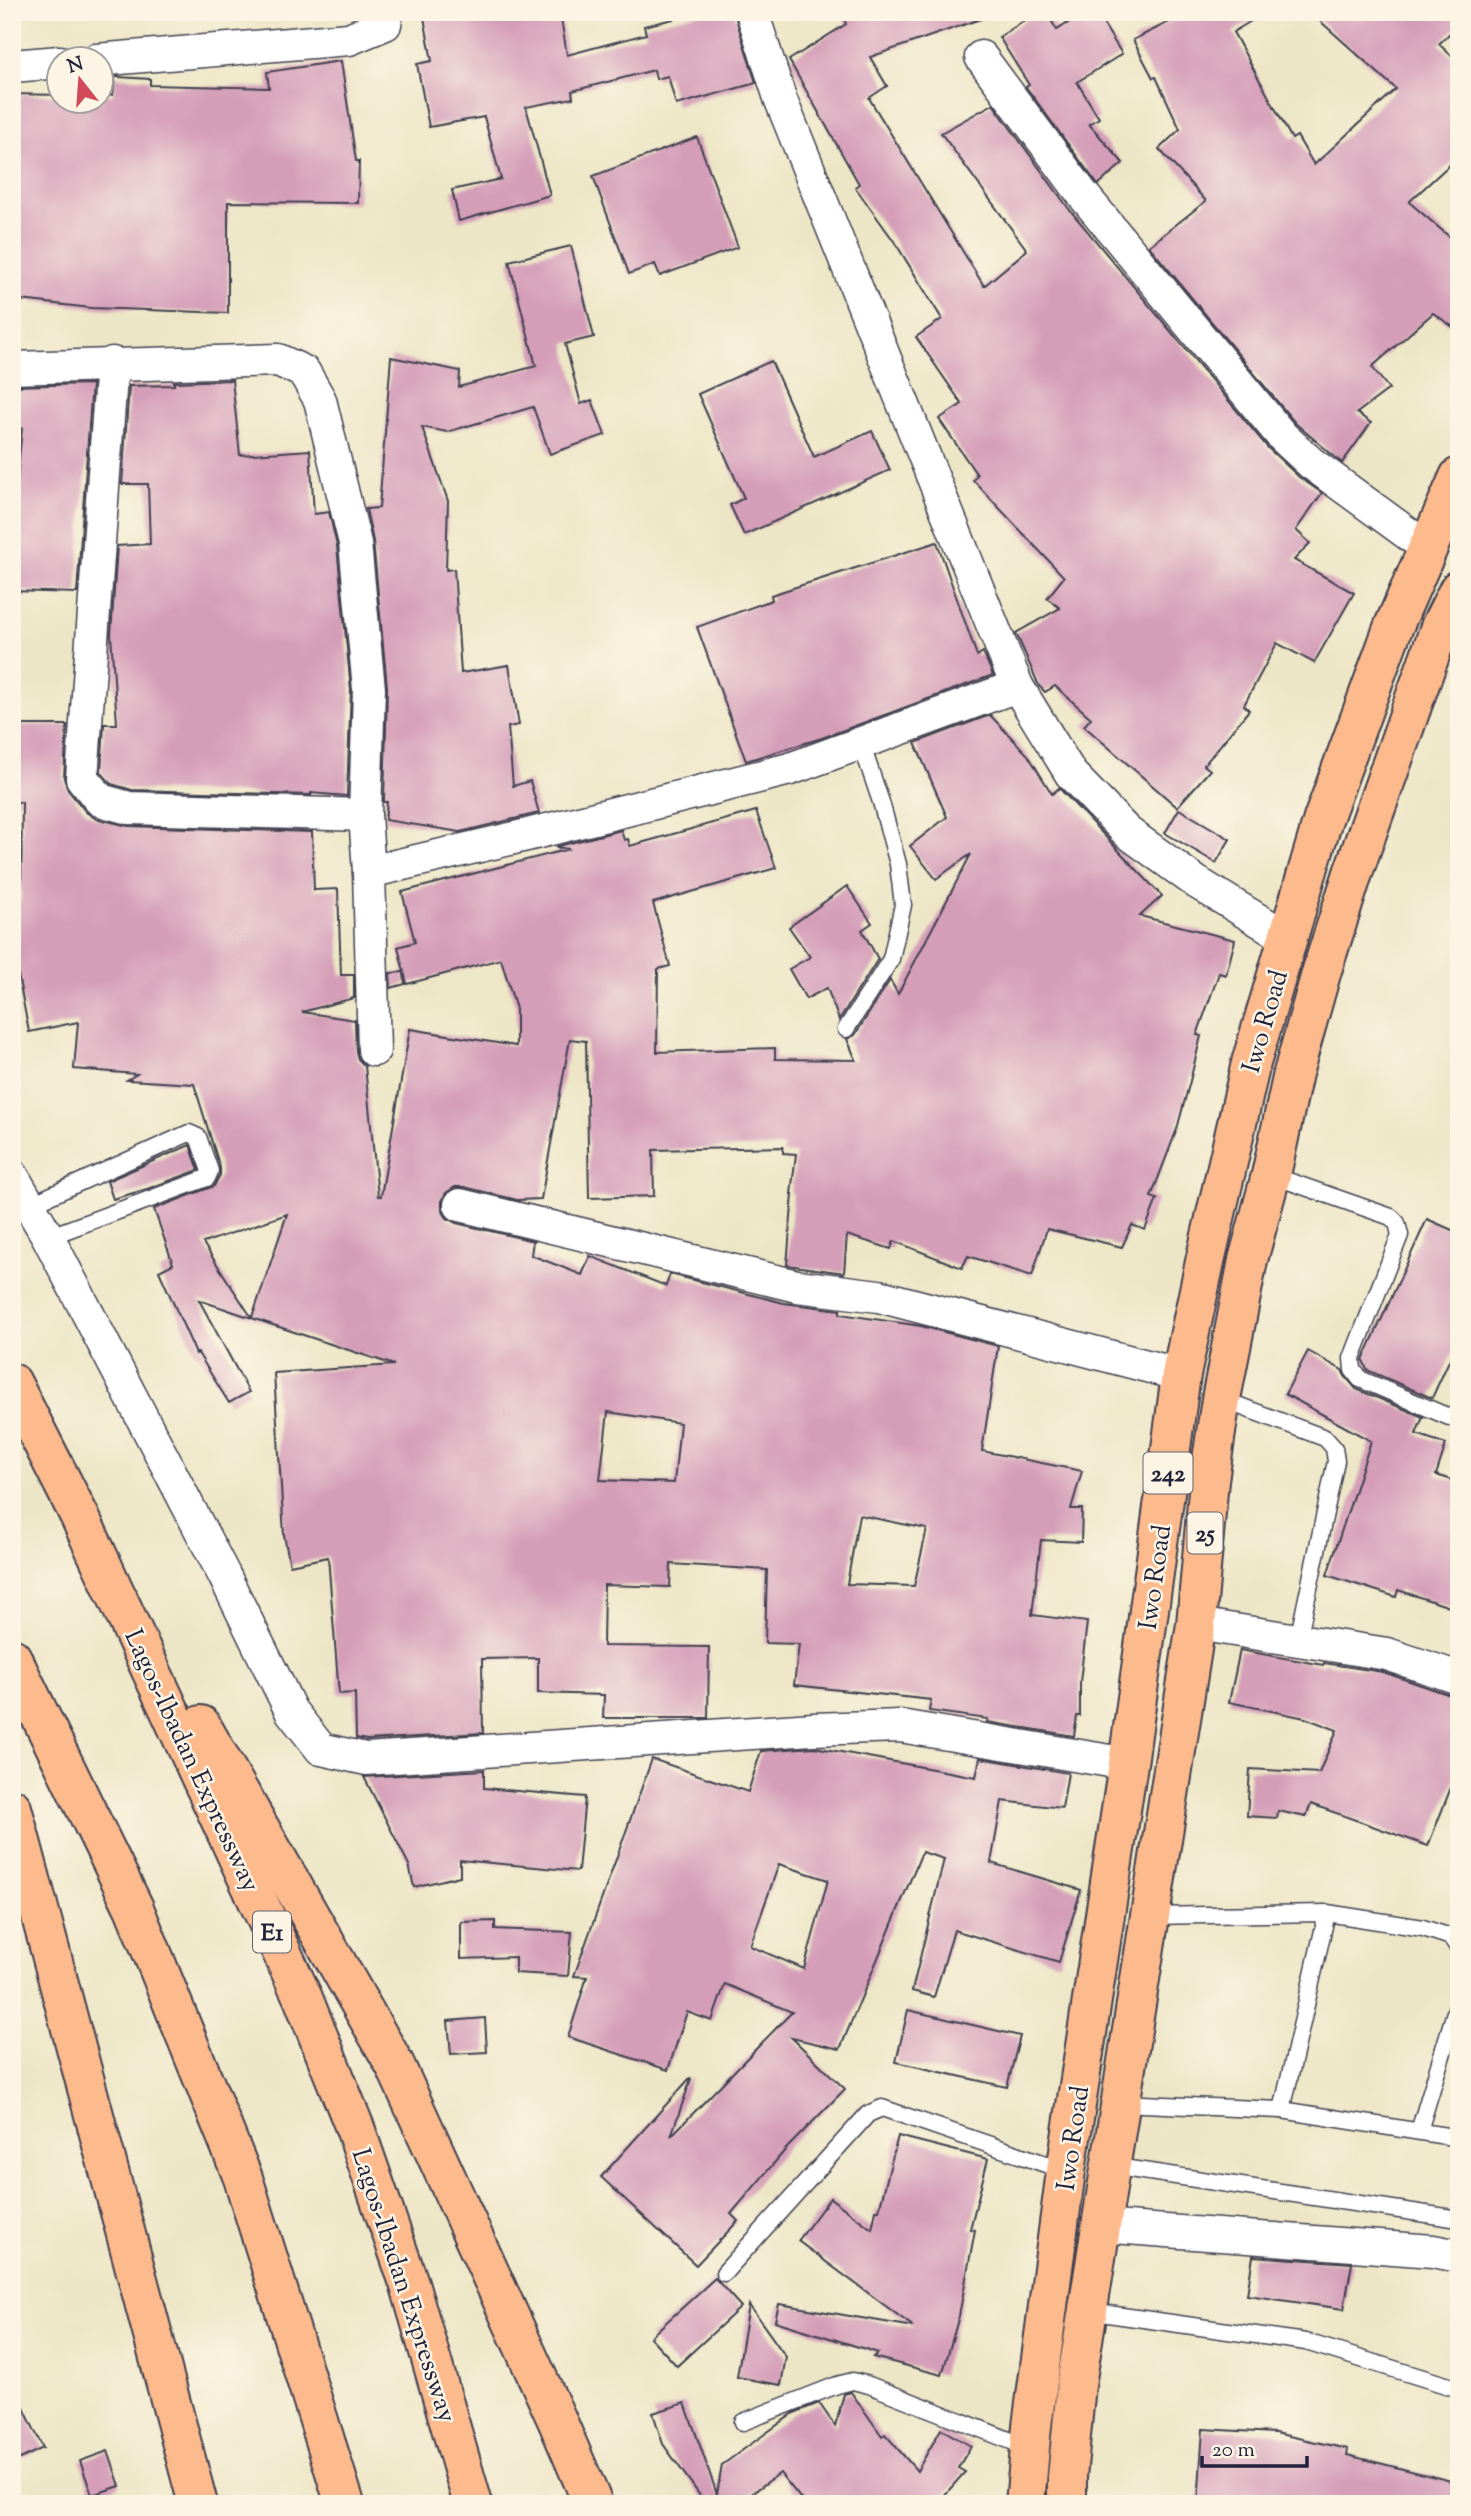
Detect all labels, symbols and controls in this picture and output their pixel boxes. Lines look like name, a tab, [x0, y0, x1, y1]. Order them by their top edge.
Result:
north arrow	[46, 46, 116, 116]
text: N	[65, 51, 87, 81]
street label: Iwo Road	[1234, 966, 1299, 1077]
road number: 242	[1144, 1452, 1192, 1493]
road number: 25	[1188, 1512, 1222, 1554]
street label: Iwo Road	[1131, 1522, 1182, 1632]
street label: Lagos-Ibadan Expressway	[114, 1624, 268, 1899]
road number: E1	[253, 1912, 291, 1952]
street label: Iwo Road	[1049, 2083, 1100, 2193]
street label: Lagos-Ibadan Expressway	[341, 2144, 464, 2428]
scale bar	[1202, 2425, 1306, 2469]
text: 20 m	[1212, 2436, 1255, 2466]

